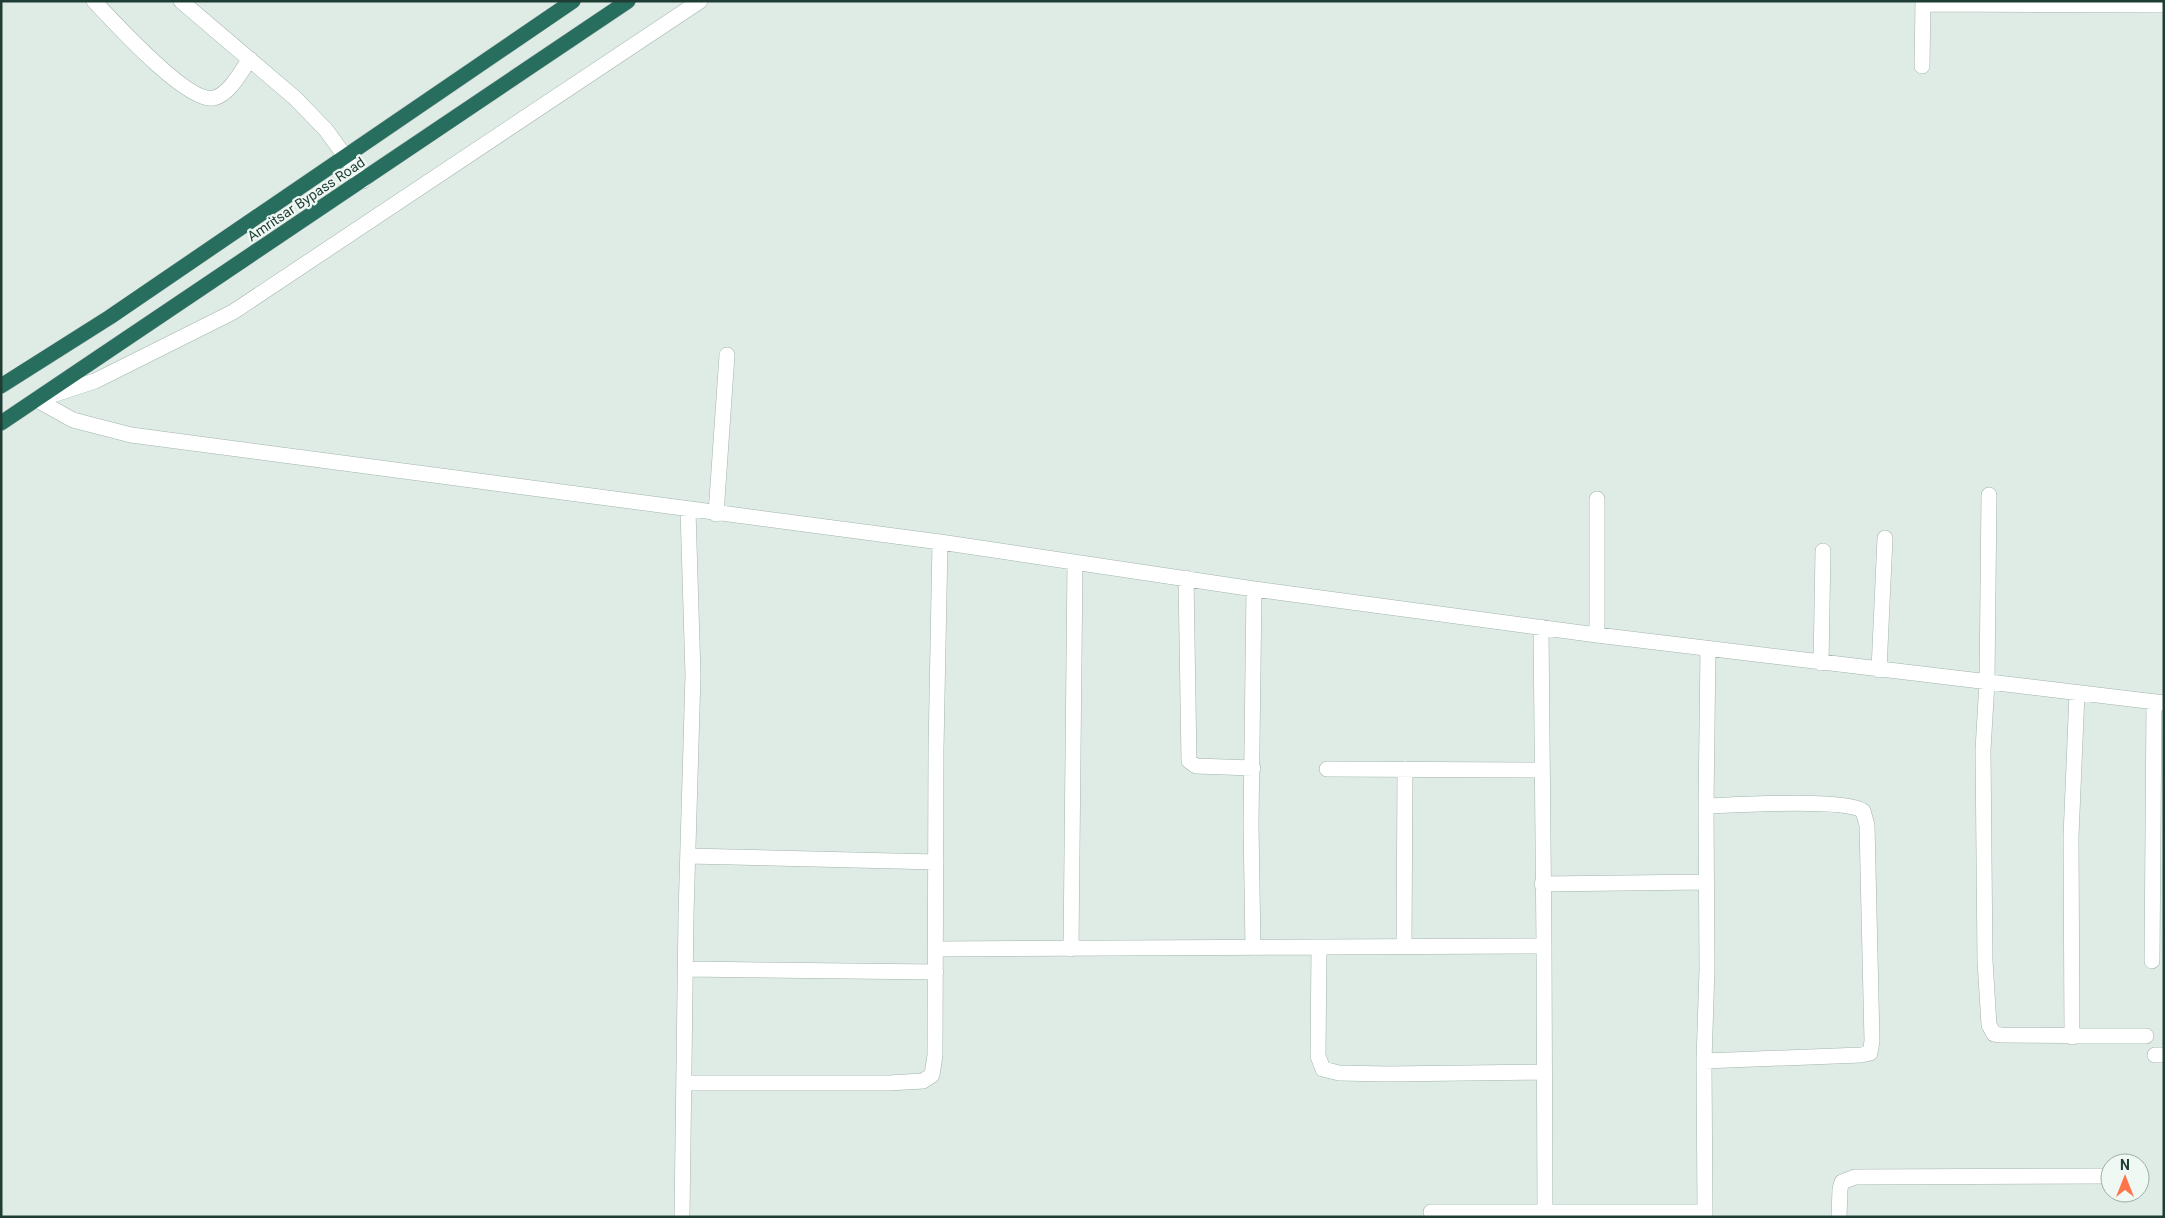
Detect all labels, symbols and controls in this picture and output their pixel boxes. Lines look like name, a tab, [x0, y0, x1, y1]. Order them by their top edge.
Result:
street label: Amritsar Bypass Road	[244, 154, 368, 244]
north arrow	[2100, 1153, 2150, 1203]
text: N	[2120, 1157, 2130, 1173]

